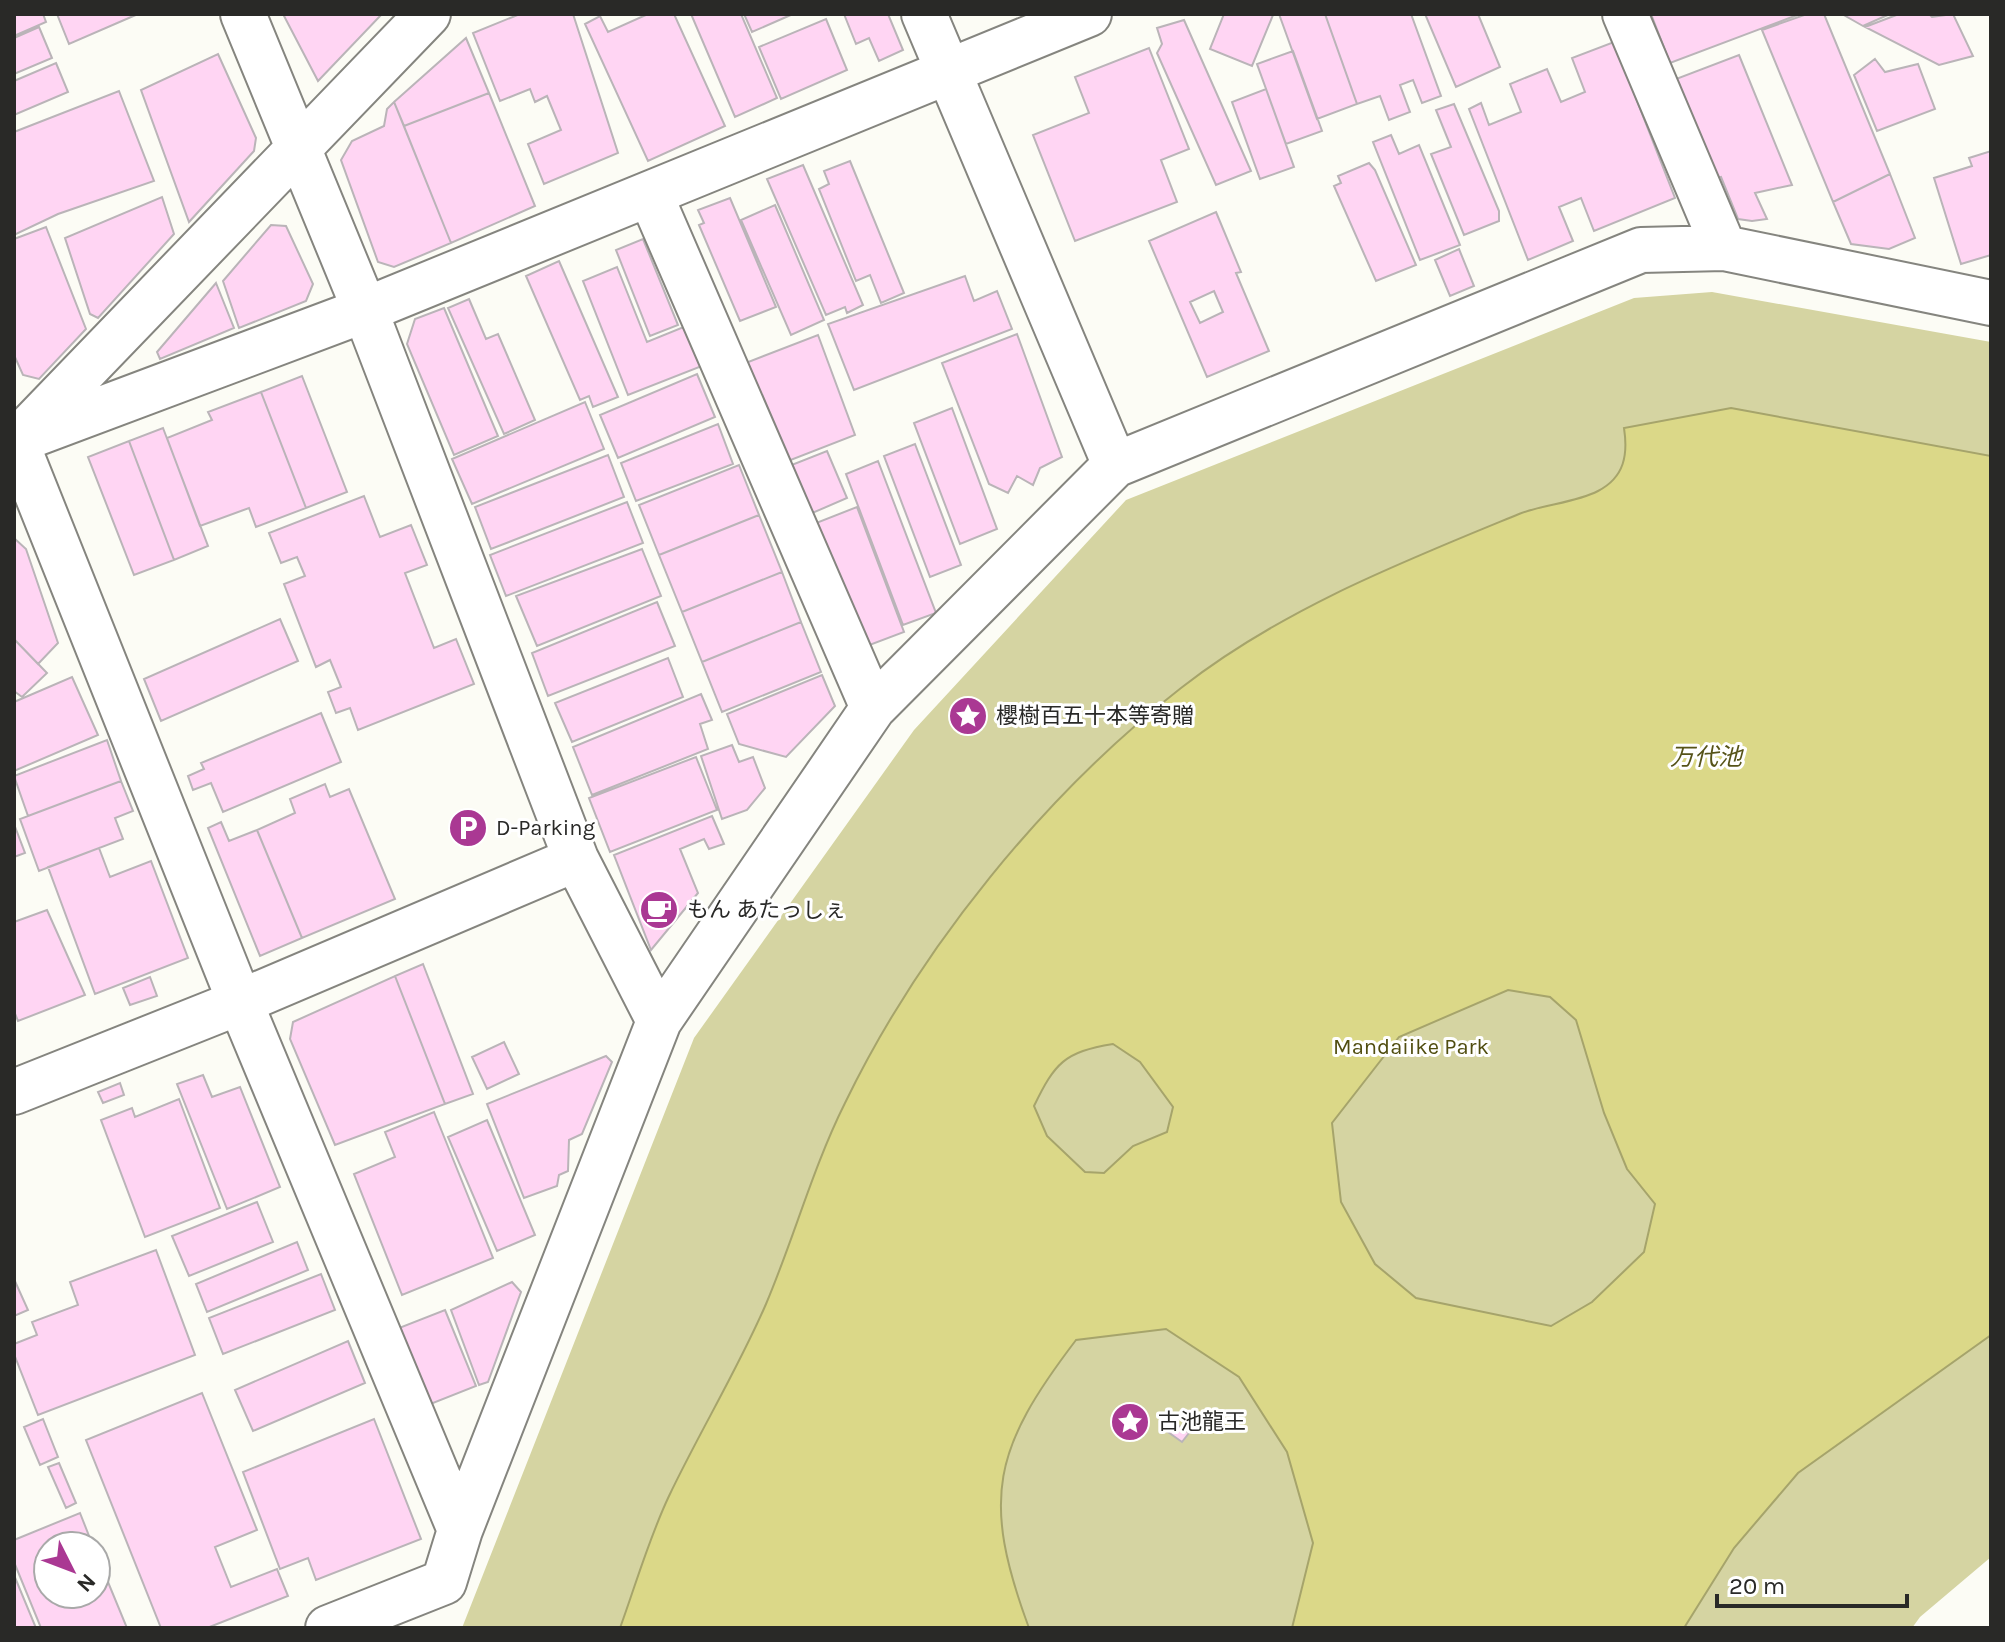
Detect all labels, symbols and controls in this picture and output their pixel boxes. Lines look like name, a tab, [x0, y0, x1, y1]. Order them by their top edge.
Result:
place icon: 櫻樹百五十本等寄贈	[947, 695, 989, 737]
place label: 櫻樹百五十本等寄贈	[996, 703, 1194, 729]
water label: 万代池	[1670, 743, 1744, 771]
parking icon: D-Parking	[447, 807, 489, 849]
place label: D-Parking	[496, 815, 596, 841]
cafe icon: もん あたっしぇ	[638, 889, 680, 931]
place label: もん あたっしぇ	[687, 897, 846, 923]
park label: Mandaiike Park	[1333, 1034, 1489, 1060]
place icon: 古池龍王	[1109, 1401, 1151, 1443]
place label: 古池龍王	[1158, 1409, 1246, 1435]
north arrow	[32, 1530, 112, 1610]
scale bar	[1717, 1558, 1907, 1608]
text: N	[71, 1568, 101, 1597]
text: 20 m	[1729, 1572, 1785, 1600]

